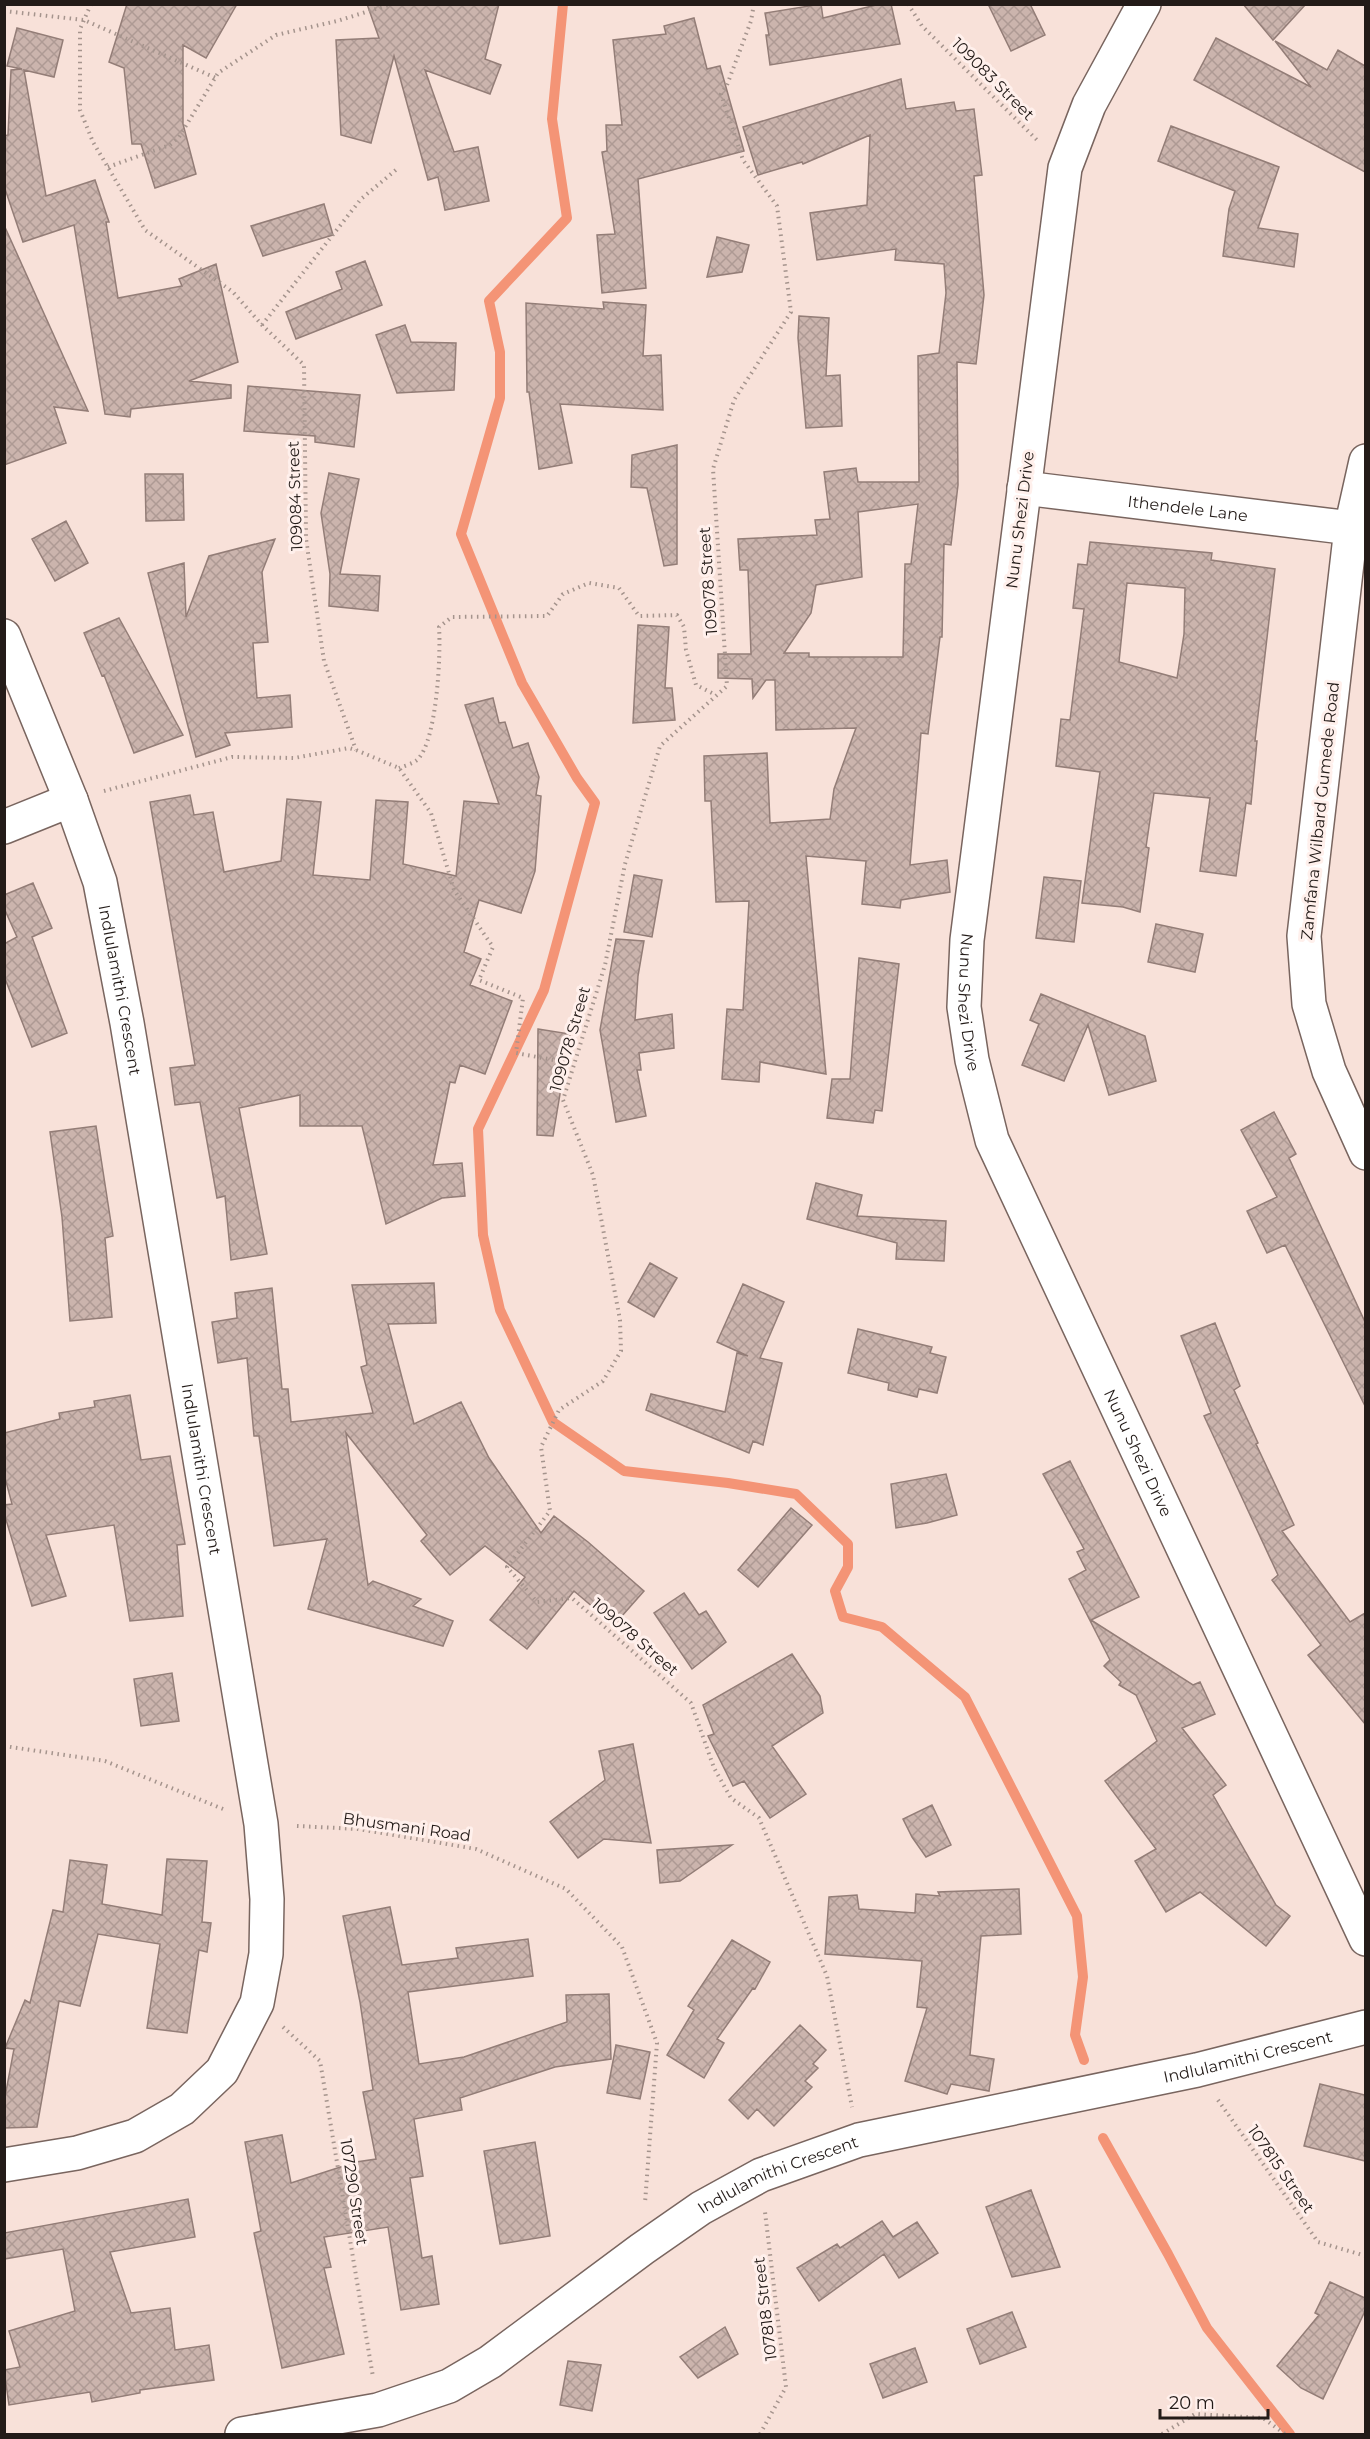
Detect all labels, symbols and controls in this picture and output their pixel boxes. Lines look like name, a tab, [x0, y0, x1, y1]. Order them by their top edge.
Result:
street label: 109083 Street	[948, 34, 1038, 124]
street label: 109084 Street	[284, 440, 306, 551]
street label: Nunu Shezi Drive	[1002, 450, 1038, 590]
street label: Ithendele Lane	[1127, 491, 1249, 525]
street label: 109078 Street	[695, 526, 721, 636]
street label: Zamfana Wilbard Gumede Road	[1297, 681, 1343, 941]
street label: Indlulamithi Crescent	[95, 903, 145, 1077]
street label: Nunu Shezi Drive	[954, 932, 984, 1073]
street label: 109078 Street	[546, 984, 594, 1094]
street label: Indlulamithi Crescent	[178, 1382, 225, 1557]
street label: Nunu Shezi Drive	[1100, 1386, 1176, 1519]
street label: 109078 Street	[588, 1594, 683, 1680]
street label: Bhusmani Road	[342, 1809, 472, 1845]
street label: Indlulamithi Crescent	[1162, 2026, 1335, 2086]
street label: 107815 Street	[1244, 2121, 1319, 2217]
street label: Indlulamithi Crescent	[694, 2131, 861, 2217]
street label: 107290 Street	[336, 2137, 372, 2247]
street label: 107818 Street	[749, 2256, 781, 2362]
scale bar	[1160, 2382, 1268, 2420]
text: 20 m	[1169, 2392, 1215, 2414]

